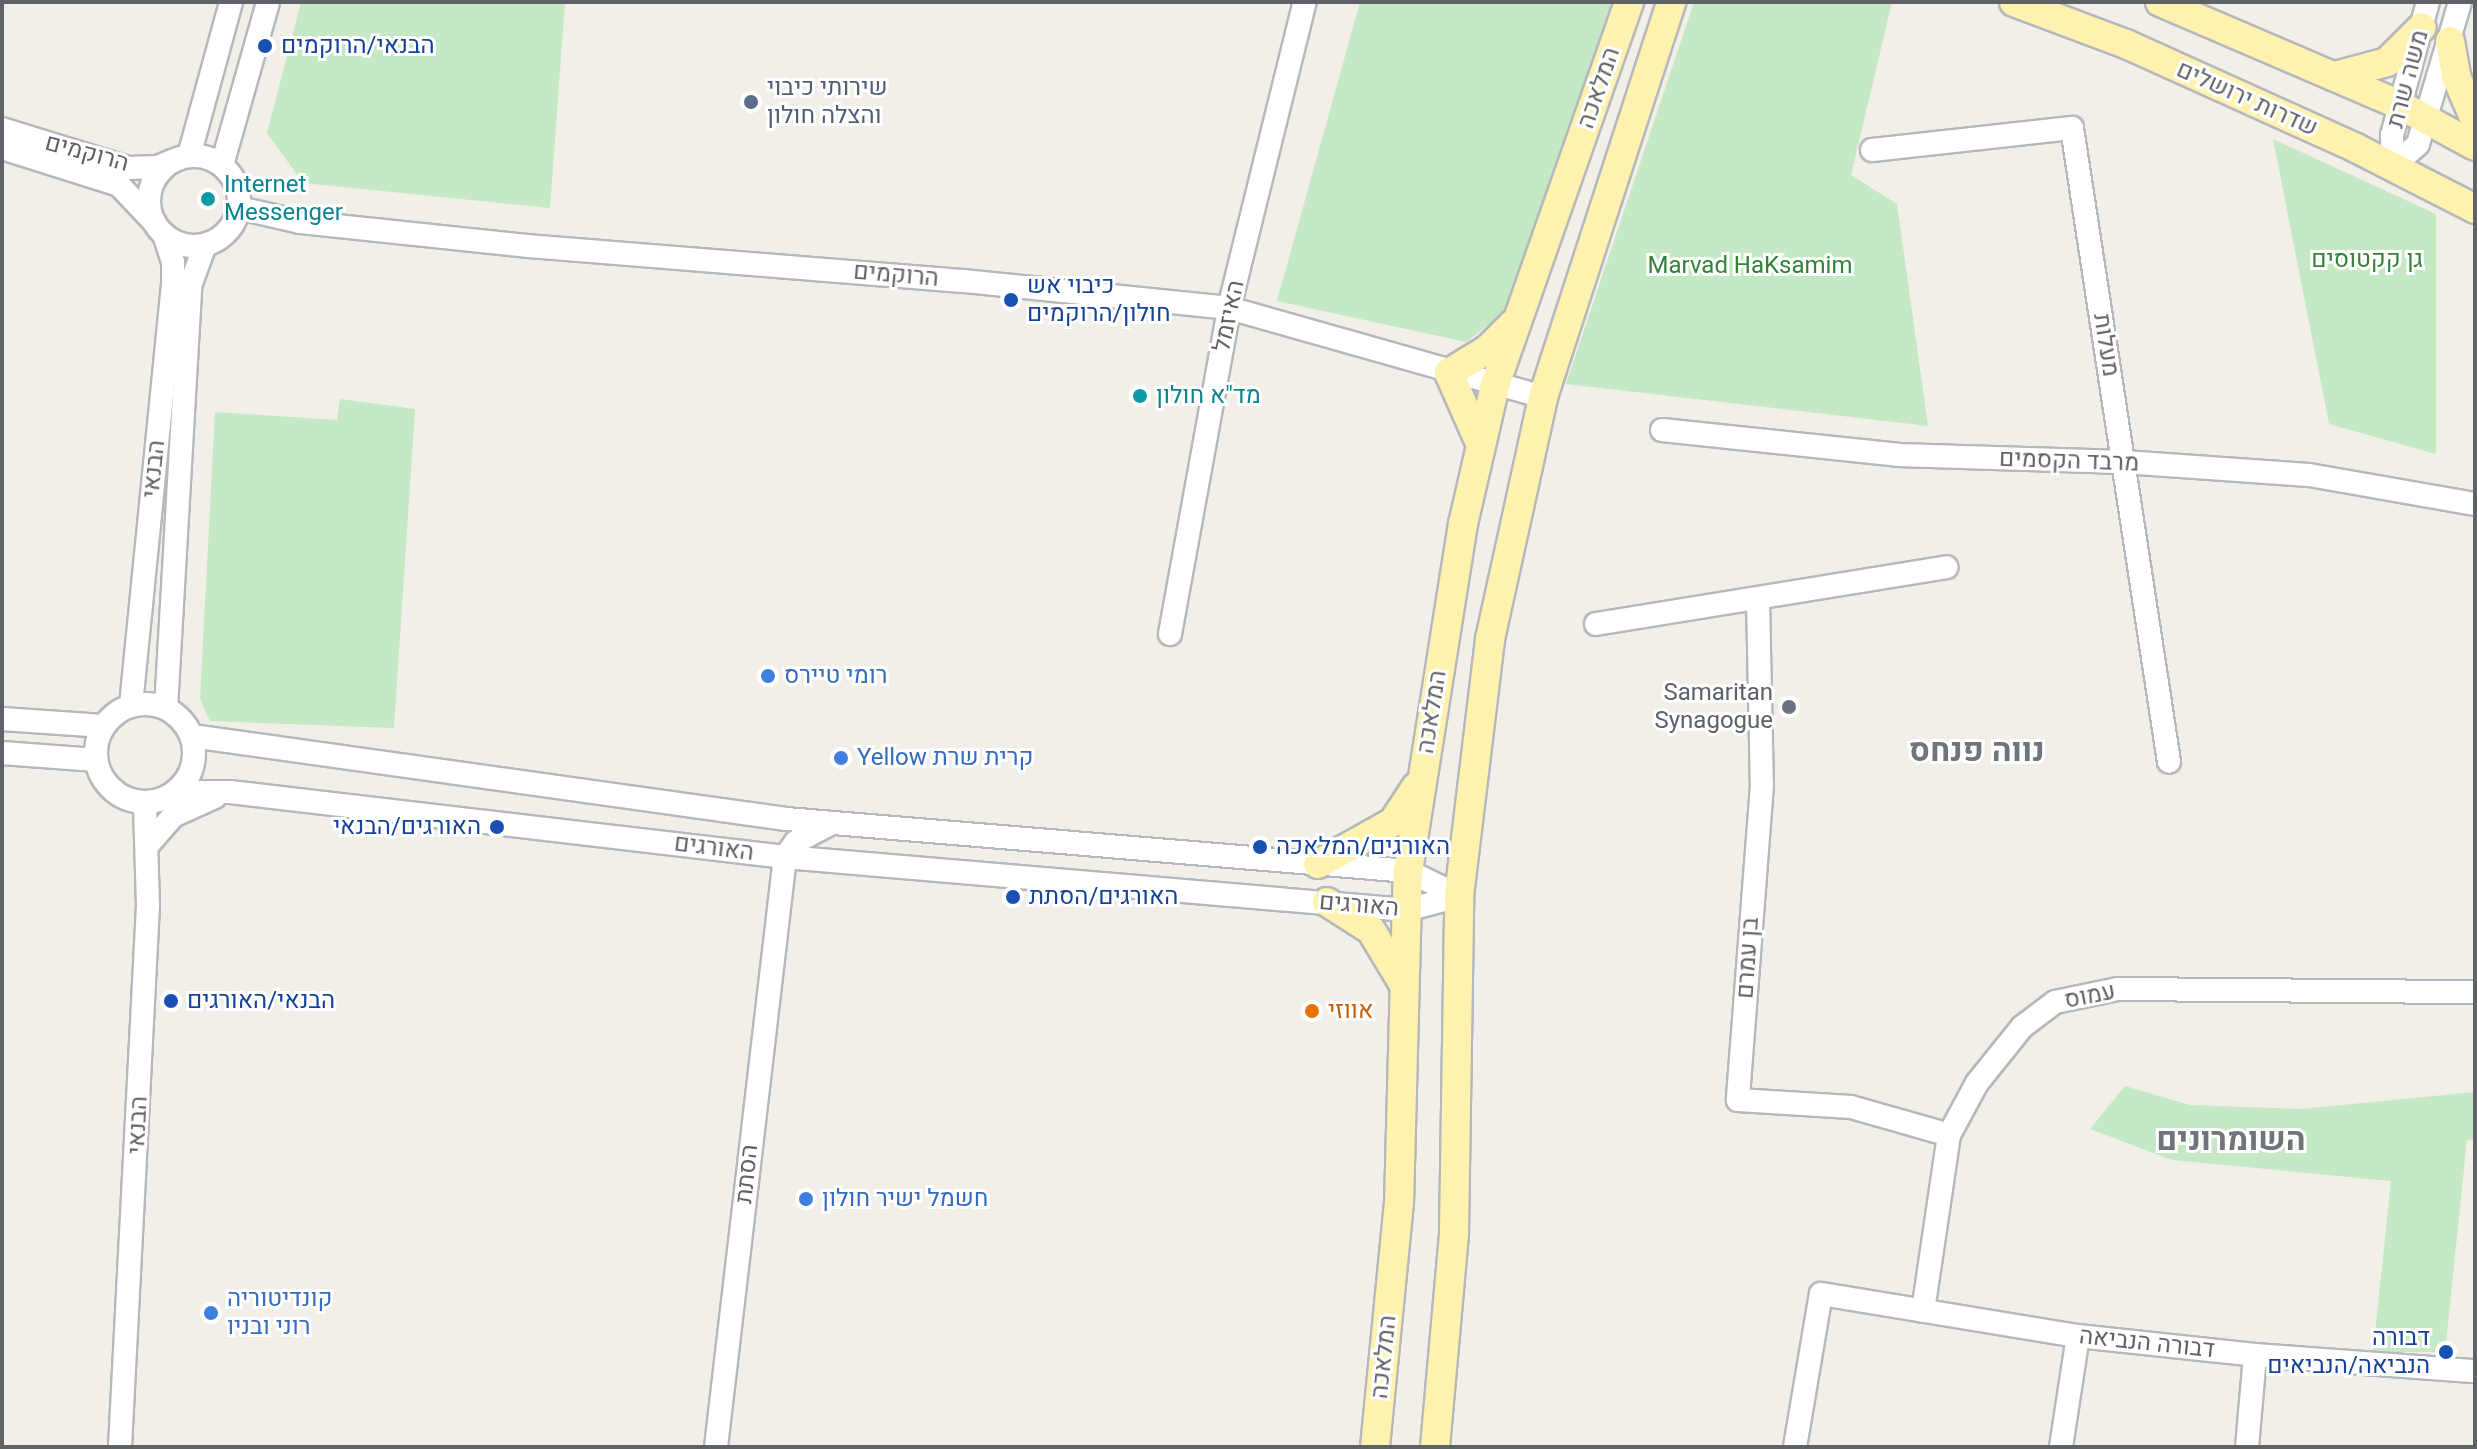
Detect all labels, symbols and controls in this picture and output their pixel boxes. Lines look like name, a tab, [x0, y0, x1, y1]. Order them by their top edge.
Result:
street label: משה שרת	[2381, 27, 2435, 131]
place label: הבנאי/הרוקמים	[281, 32, 435, 60]
marker: הבנאי/הרוקמים	[256, 37, 274, 55]
street label: המלאכה	[1572, 44, 1626, 132]
street label: שדרות ירושלים	[2172, 55, 2322, 143]
place label: שירותי כיבוי והצלה חולון	[767, 74, 887, 130]
marker: שירותי כיבוי והצלה חולון	[742, 93, 760, 111]
street label: הרוקמים	[42, 128, 132, 178]
place label: Internet Messenger	[224, 171, 343, 227]
marker: Internet Messenger	[199, 190, 217, 208]
park label: גן קקטוסים	[2311, 246, 2423, 274]
park label: Marvad HaKsamim	[1648, 252, 1852, 280]
street label: הרוקמים	[852, 257, 940, 293]
place label: כיבוי אש חולון/הרוקמים	[1027, 272, 1170, 328]
street label: האיזמל	[1207, 277, 1251, 355]
marker: כיבוי אש חולון/הרוקמים	[1002, 291, 1020, 309]
street label: מעלות	[2087, 311, 2125, 379]
place label: מד"א חולון	[1156, 382, 1261, 410]
marker: מד"א חולון	[1131, 387, 1149, 405]
street label: הבנאי	[137, 439, 171, 499]
street label: מרבד הקסמים	[1998, 444, 2140, 478]
place label: רומי טיירס	[784, 662, 888, 690]
marker: רומי טיירס	[759, 667, 777, 685]
street label: המלאכה	[1411, 668, 1453, 756]
place label: Samaritan Synagogue	[1654, 679, 1773, 735]
marker: Samaritan Synagogue	[1780, 698, 1798, 716]
district label: נווה פנחס	[1909, 731, 2045, 769]
place label: Yellow קרית שרת	[857, 744, 1033, 772]
marker: Yellow קרית שרת	[832, 749, 850, 767]
place label: האורגים/הבנאי	[333, 813, 481, 841]
marker: האורגים/הבנאי	[488, 818, 506, 836]
street label: האורגים	[672, 829, 756, 867]
place label: האורגים/המלאכה	[1276, 833, 1450, 861]
marker: האורגים/המלאכה	[1251, 838, 1269, 856]
place label: האורגים/הסתת	[1029, 883, 1178, 911]
street label: האורגים	[1318, 887, 1400, 923]
marker: האורגים/הסתת	[1004, 888, 1022, 906]
street label: בן עמרם	[1731, 916, 1765, 1000]
street label: עמוס	[2062, 977, 2118, 1015]
place label: הבנאי/האורגים	[187, 987, 335, 1015]
marker: הבנאי/האורגים	[162, 992, 180, 1010]
place label: אווזי	[1328, 997, 1373, 1025]
marker: אווזי	[1303, 1002, 1321, 1020]
street label: הבנאי	[122, 1095, 154, 1155]
district label: השומרונים	[2156, 1120, 2306, 1158]
street label: הסתת	[730, 1143, 764, 1205]
place label: חשמל ישיר חולון	[822, 1185, 988, 1213]
marker: חשמל ישיר חולון	[797, 1190, 815, 1208]
place label: קונדיטוריה רוני ובניו	[227, 1285, 332, 1341]
marker: קונדיטוריה רוני ובניו	[202, 1304, 220, 1322]
street label: המלאכה	[1365, 1314, 1403, 1400]
street label: דבורה הנביאה	[2078, 1322, 2216, 1364]
place label: דבורה הנביאה/הנביאים	[2267, 1324, 2430, 1380]
marker: דבורה הנביאה/הנביאים	[2437, 1343, 2455, 1361]

